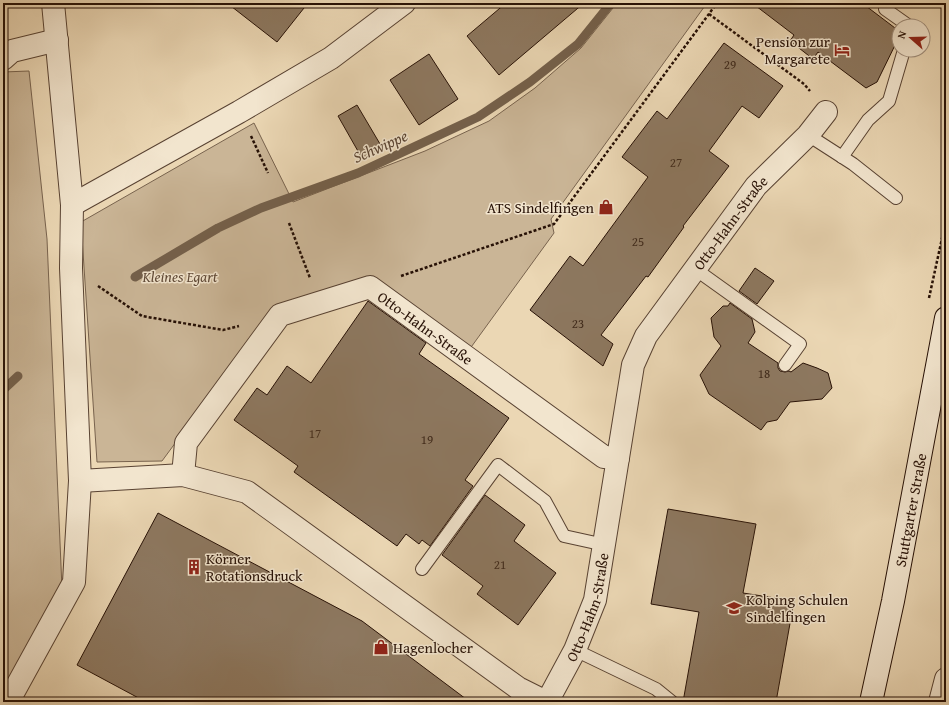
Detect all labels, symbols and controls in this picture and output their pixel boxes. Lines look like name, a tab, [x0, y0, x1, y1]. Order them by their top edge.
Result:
north arrow	[891, 18, 931, 58]
text: N	[893, 28, 911, 41]
place label: Pension zur Margarete	[756, 31, 830, 69]
hotel icon: Pension zur Margarete	[833, 41, 851, 59]
house number: 29	[724, 55, 736, 74]
water label: Schwippe	[349, 123, 412, 169]
house number: 27	[670, 153, 682, 172]
street label: Otto-Hahn-Straße	[688, 170, 772, 274]
place label: ATS Sindelfingen	[487, 197, 595, 218]
shop icon: ATS Sindelfingen	[597, 198, 615, 216]
house number: 25	[632, 232, 644, 251]
park label: Kleines Egart	[141, 266, 218, 287]
street label: Otto-Hahn-Straße	[374, 286, 478, 369]
house number: 23	[572, 314, 584, 333]
house number: 18	[758, 364, 770, 383]
house number: 17	[309, 424, 321, 443]
house number: 19	[421, 430, 433, 449]
street label: Stuttgarter Straße	[889, 451, 931, 569]
place label: Körner Rotationsdruck	[206, 548, 303, 586]
street label: Otto-Hahn-Straße	[560, 551, 613, 665]
house number: 21	[494, 555, 506, 574]
building icon: Körner Rotationsdruck	[185, 558, 203, 576]
place label: Kolping Schulen Sindelfingen	[746, 589, 849, 627]
school or university icon: Kolping Schulen Sindelfingen	[725, 599, 743, 617]
place label: Hagenlocher	[393, 637, 473, 658]
shop icon: Hagenlocher	[372, 638, 390, 656]

